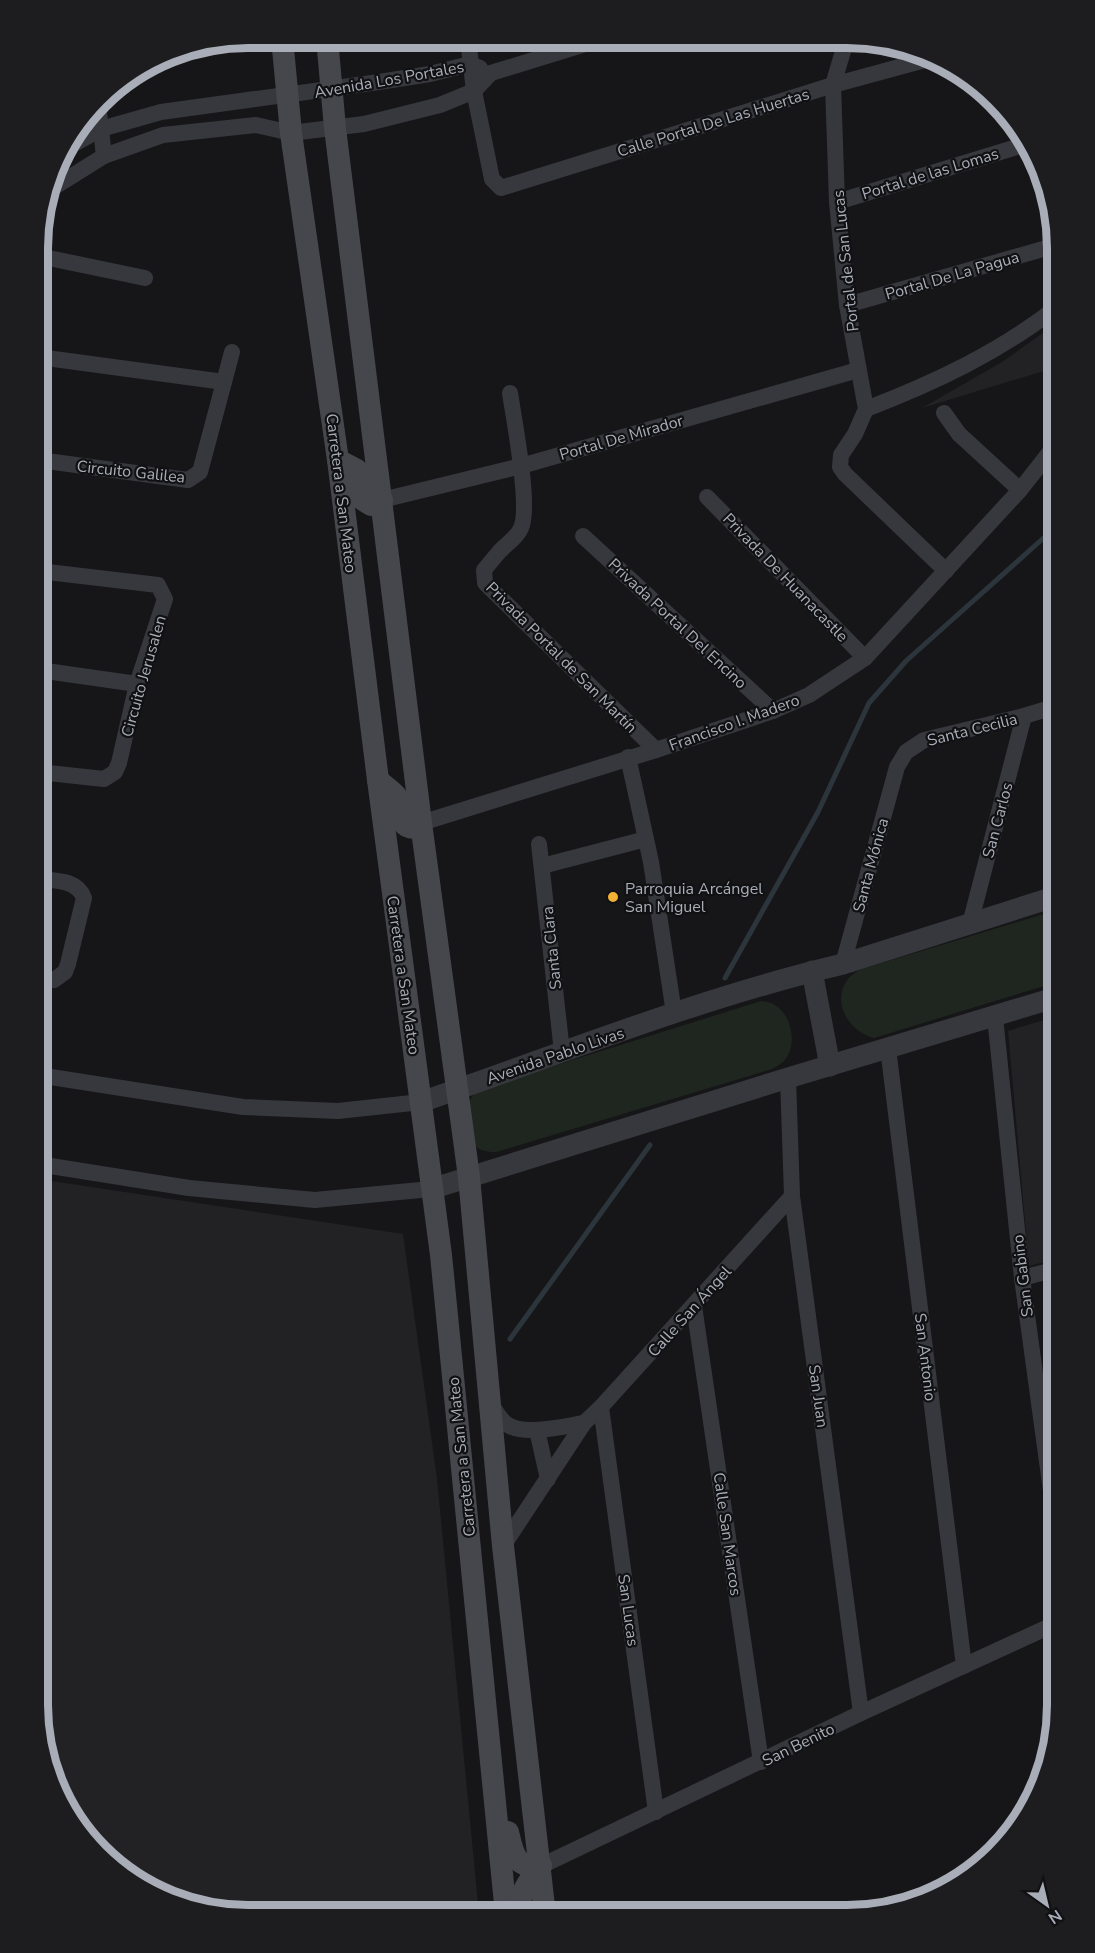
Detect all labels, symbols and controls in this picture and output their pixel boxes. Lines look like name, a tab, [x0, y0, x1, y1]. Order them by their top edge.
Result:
street label: Avenida Los Portales	[313, 56, 466, 104]
street label: Calle Portal De Las Huertas	[615, 83, 812, 163]
street label: Portal de las Lomas	[859, 143, 1001, 205]
street label: Portal de San Lucas	[828, 189, 864, 333]
street label: Portal De La Pagua	[883, 246, 1022, 306]
street label: Portal De Mirador	[557, 410, 686, 466]
street label: Carretera a San Mateo	[320, 412, 362, 574]
street label: Circuito Galilea	[76, 455, 186, 489]
street label: Privada De Huanacastle	[718, 508, 853, 647]
street label: Privada Portal Del Encino	[603, 553, 752, 694]
street label: Privada Portal de San Martín	[481, 577, 642, 738]
street label: Circuito Jerusalen	[116, 613, 172, 740]
street label: Francisco I. Madero	[666, 689, 803, 757]
street label: Santa Cecilia	[925, 708, 1020, 752]
street label: San Carlos	[977, 780, 1019, 861]
street label: Santa Mónica	[848, 816, 894, 915]
place label: Parroquia Arcángel San Miguel	[625, 878, 763, 918]
marker: Parroquia Arcángel San Miguel	[606, 890, 620, 904]
street label: Carretera a San Mateo	[381, 894, 425, 1056]
street label: Santa Clara	[537, 905, 567, 991]
street label: Avenida Pablo Livas	[483, 1022, 627, 1090]
street label: San Gabino	[1007, 1233, 1039, 1318]
street label: Calle San Ángel	[643, 1261, 737, 1362]
street label: San Antonio	[909, 1312, 941, 1402]
street label: San Juan	[803, 1363, 833, 1429]
street label: Carretera a San Mateo	[443, 1376, 481, 1538]
street label: Calle San Marcos	[707, 1471, 747, 1597]
street label: San Lucas	[612, 1573, 644, 1648]
street label: San Benito	[759, 1718, 838, 1772]
north arrow	[1017, 1875, 1077, 1935]
text: N	[1044, 1904, 1066, 1929]

